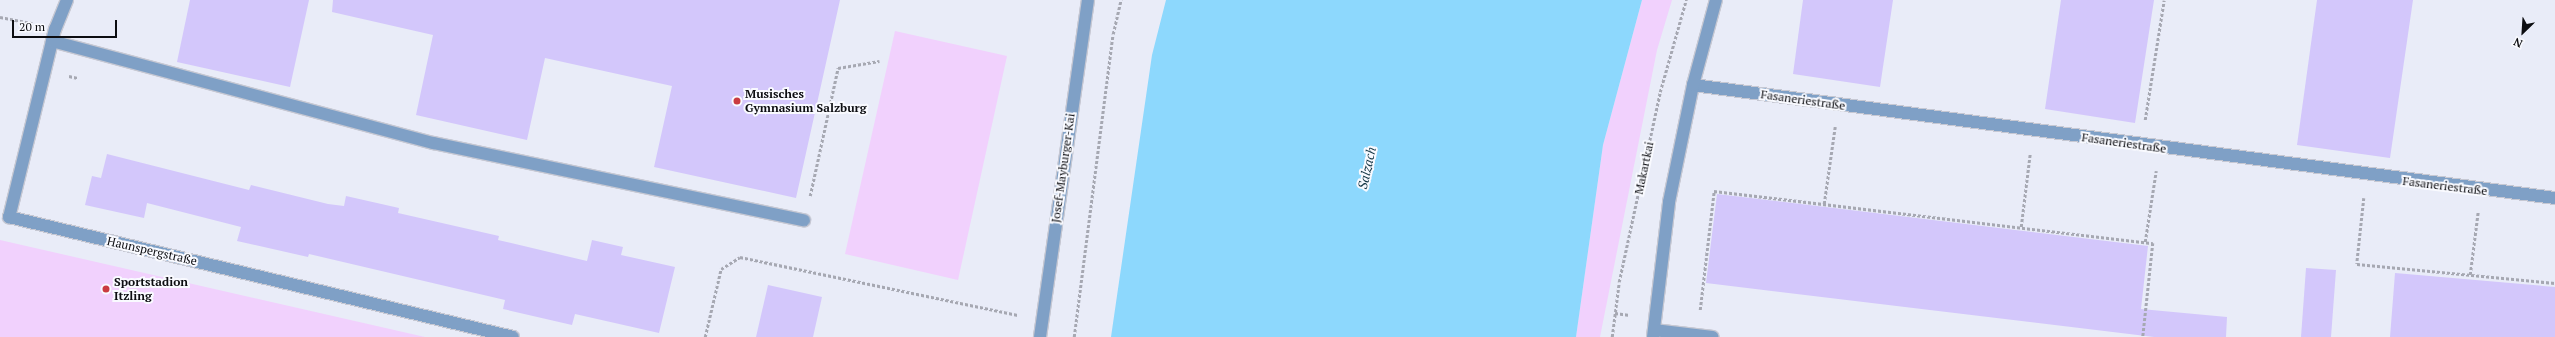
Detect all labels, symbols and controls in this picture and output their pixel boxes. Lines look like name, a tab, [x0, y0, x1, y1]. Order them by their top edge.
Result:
scale bar	[14, 12, 119, 38]
north arrow	[2503, 12, 2543, 52]
text: 20 m	[19, 19, 45, 34]
text: N	[2511, 35, 2525, 51]
place label: Musisches Gymnasium Salzburg	[745, 87, 867, 115]
street label: Fasaneriestraße	[1760, 87, 1846, 113]
marker: Musisches Gymnasium Salzburg	[732, 96, 742, 106]
street label: Josef-Mayburger-Kai	[1048, 112, 1078, 224]
street label: Fasaneriestraße	[2081, 130, 2167, 156]
street label: Makartkai	[1631, 140, 1657, 196]
water label: Salzach	[1355, 145, 1379, 191]
street label: Fasaneriestraße	[2402, 174, 2488, 198]
street label: Haunspergstraße	[106, 234, 198, 268]
place label: Sportstadion Itzling	[114, 275, 188, 303]
marker: Sportstadion Itzling	[101, 284, 111, 294]

